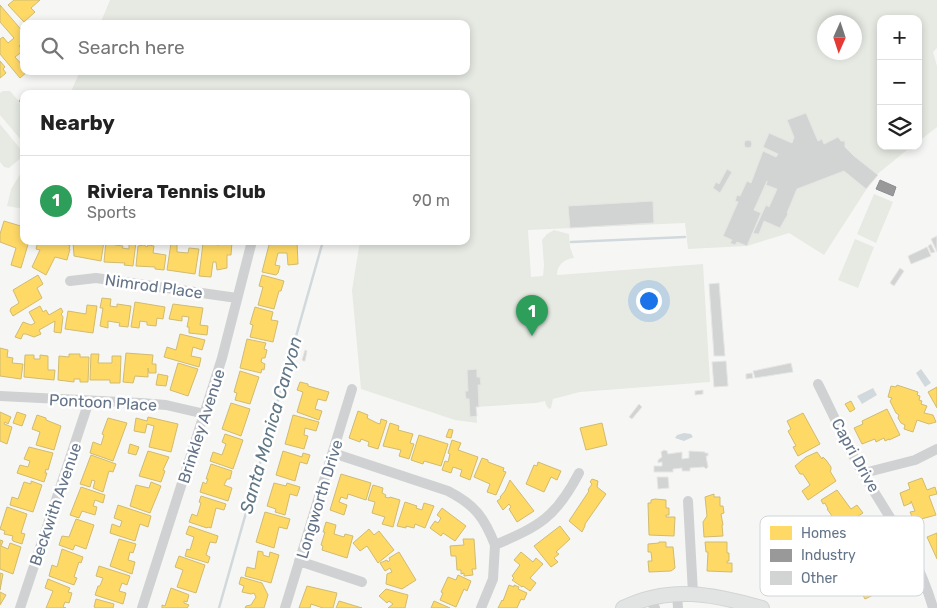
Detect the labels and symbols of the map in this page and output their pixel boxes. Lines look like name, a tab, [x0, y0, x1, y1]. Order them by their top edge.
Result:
north arrow	[817, 15, 862, 60]
street label: Nimrod Place	[104, 270, 204, 303]
your location	[636, 288, 662, 314]
pin: 1	[516, 295, 548, 336]
water label: Santa Monica Canyon	[235, 334, 307, 516]
street label: Brinkley Avenue	[174, 367, 229, 486]
street label: Pontoon Place	[49, 390, 157, 415]
street label: Capri Drive	[828, 415, 884, 495]
street label: Longworth Drive	[292, 437, 347, 561]
street label: Beckwith Avenue	[25, 440, 85, 568]
legend	[760, 516, 924, 596]
text: Homes	[801, 525, 846, 542]
text: Industry	[801, 547, 856, 564]
text: Other	[801, 570, 838, 587]

